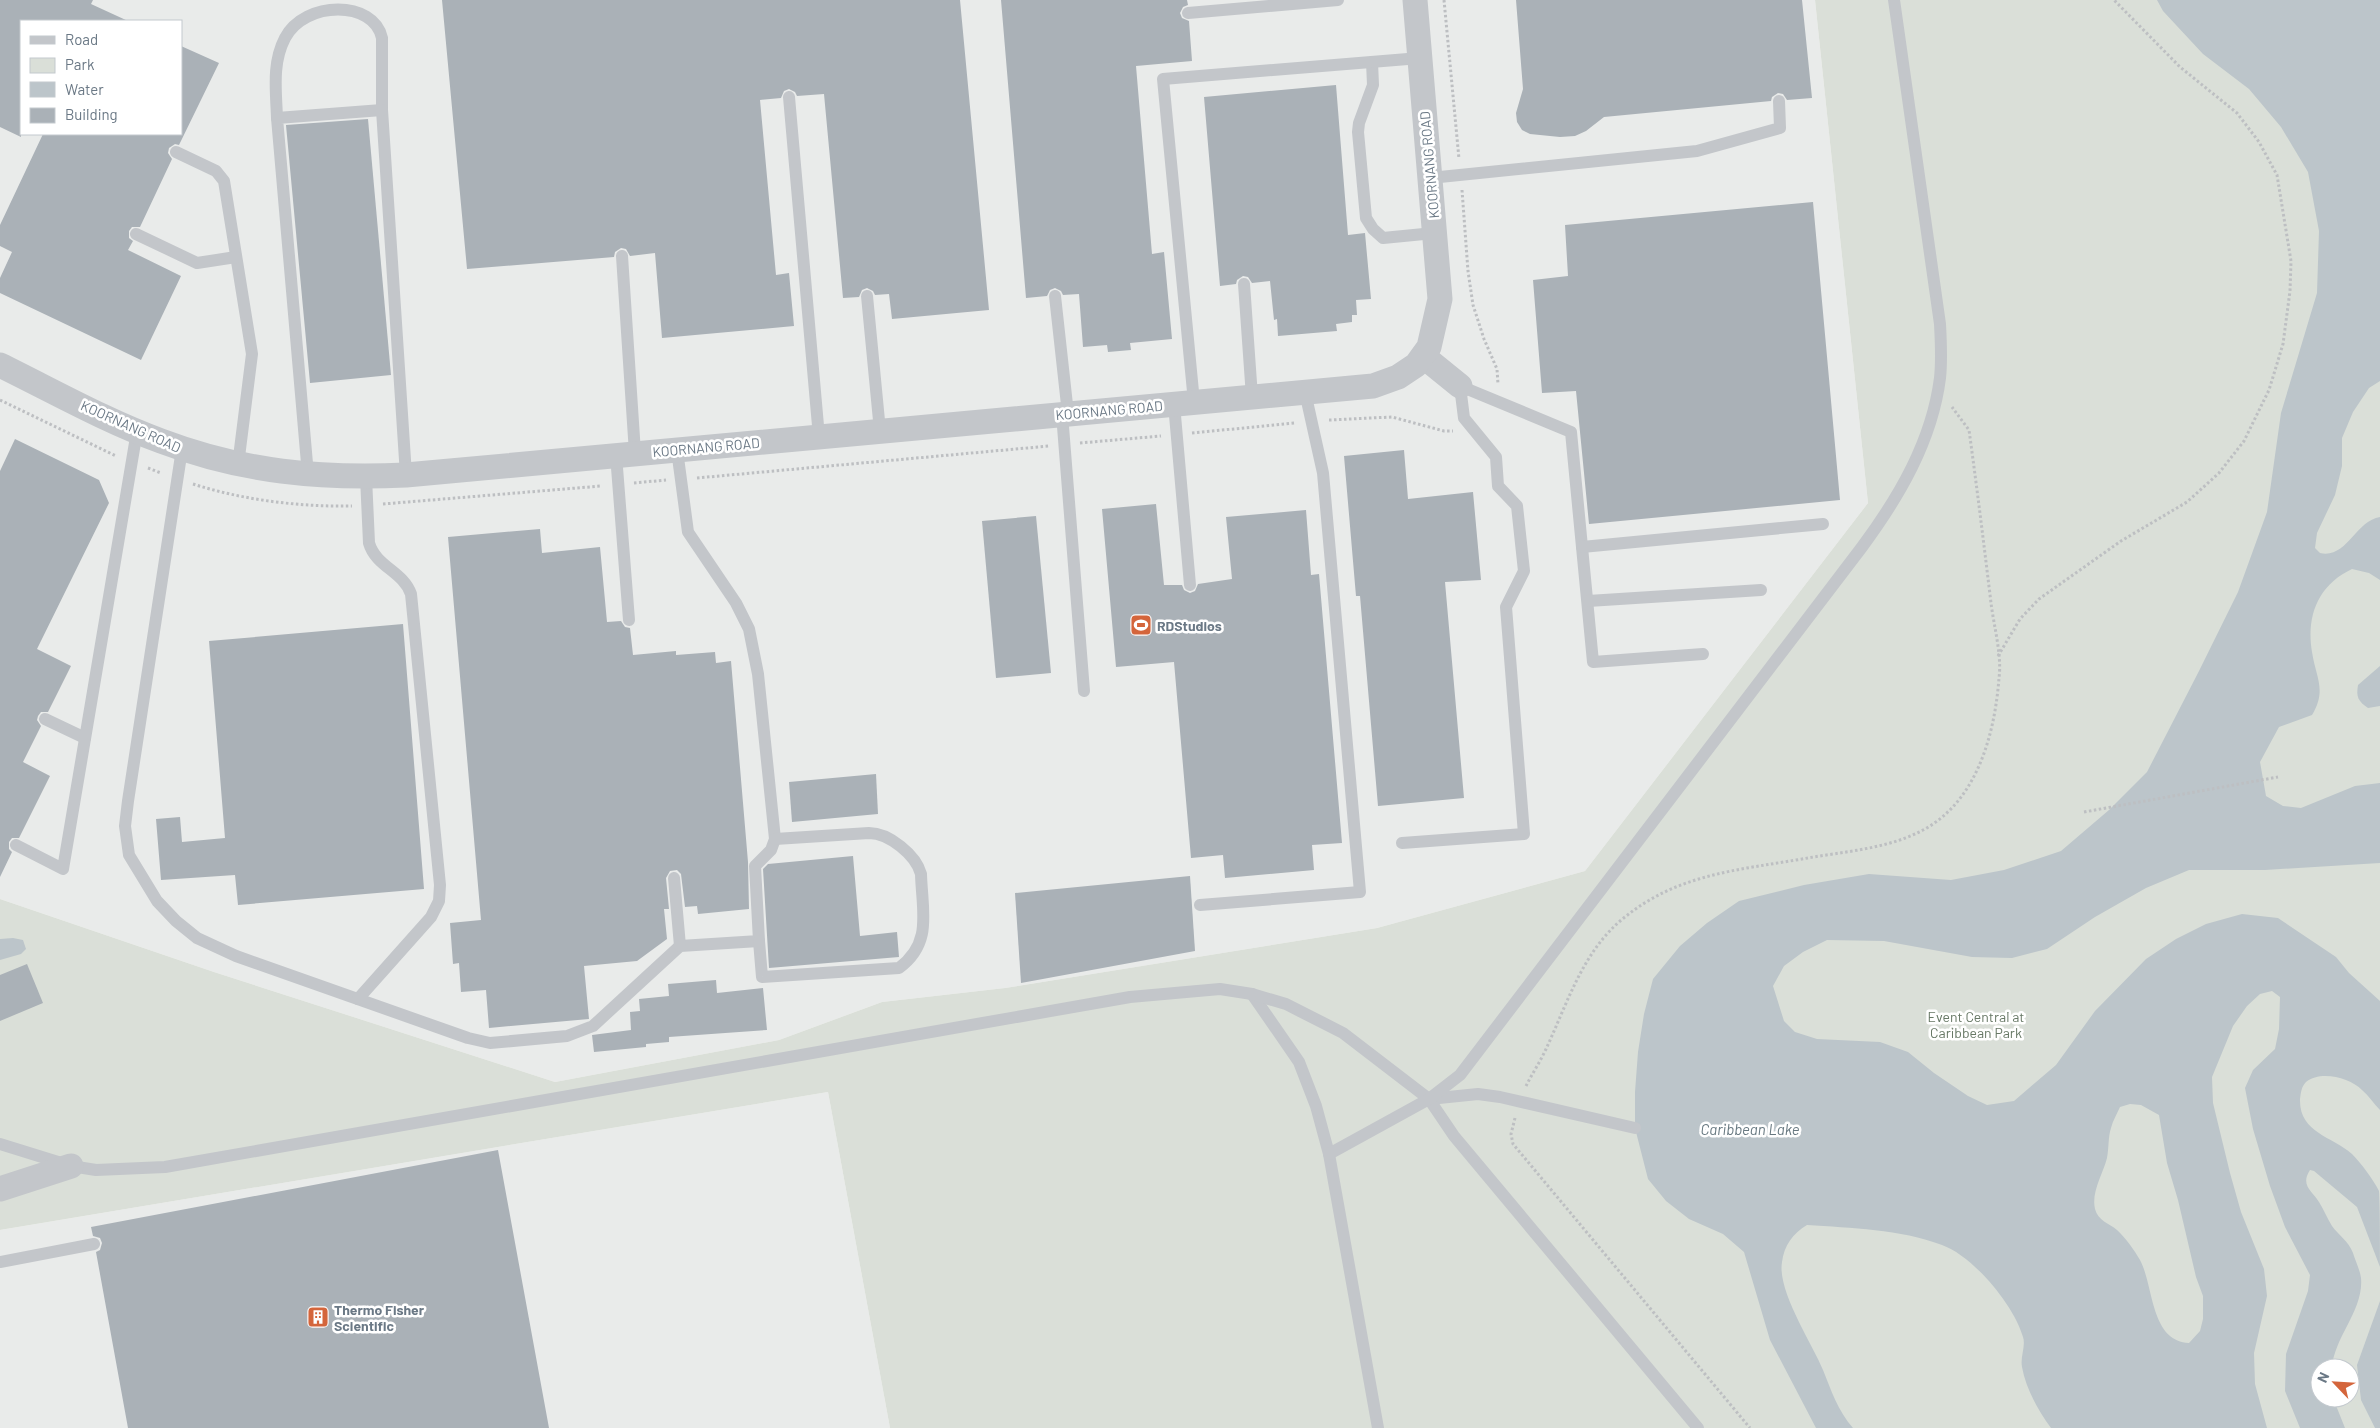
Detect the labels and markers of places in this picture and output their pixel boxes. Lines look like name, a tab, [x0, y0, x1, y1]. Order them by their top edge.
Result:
sports icon: RDStudios	[1129, 613, 1153, 637]
place label: RDStudios	[1157, 617, 1222, 634]
place label: Thermo Fisher Scientific	[334, 1301, 425, 1334]
building icon: Thermo Fisher Scientific	[306, 1305, 330, 1329]

